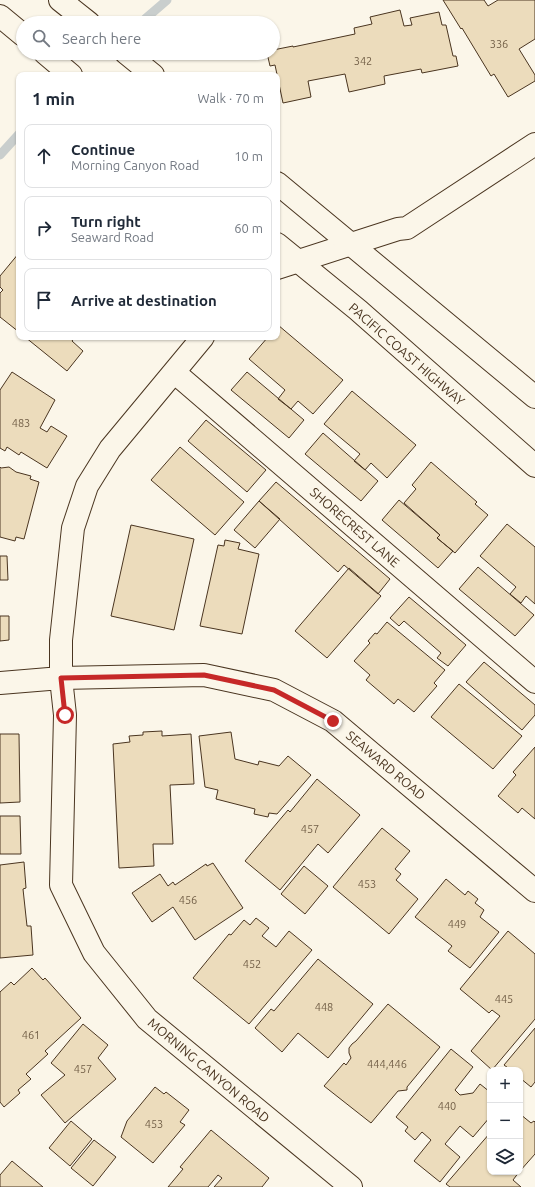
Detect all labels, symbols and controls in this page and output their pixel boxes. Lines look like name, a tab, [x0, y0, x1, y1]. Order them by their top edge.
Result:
search box	[16, 16, 280, 60]
icon: search	[30, 27, 52, 49]
text: Search here	[62, 30, 141, 47]
house number: 336	[490, 38, 508, 50]
house number: 342	[354, 55, 372, 67]
text: 1 min	[32, 89, 75, 108]
text: Walk · 70 m	[198, 91, 264, 105]
text: Continue	[71, 141, 135, 158]
icon: ahead	[33, 145, 55, 167]
text: 10 m	[234, 149, 263, 163]
text: Morning Canyon Road	[71, 158, 199, 172]
text: Turn right	[71, 213, 141, 230]
icon: right	[33, 217, 55, 239]
text: 60 m	[234, 221, 263, 235]
text: Seaward Road	[71, 230, 154, 244]
icon: arrive	[33, 289, 55, 311]
text: Arrive at destination	[71, 292, 217, 309]
street label: PACIFIC COAST HIGHWAY	[346, 300, 468, 408]
house number: 483	[12, 417, 30, 429]
street label: SHORECREST LANE	[308, 484, 402, 570]
route start	[56, 706, 74, 724]
route end	[324, 712, 342, 730]
street label: SEAWARD ROAD	[344, 728, 428, 802]
house number: 457	[301, 823, 319, 835]
house number: 453	[358, 878, 376, 890]
house number: 456	[179, 894, 197, 906]
house number: 449	[448, 918, 466, 930]
house number: 452	[243, 958, 261, 970]
house number: 445	[495, 993, 513, 1005]
house number: 448	[315, 1001, 333, 1013]
street label: MORNING CANYON ROAD	[145, 1015, 273, 1125]
house number: 461	[22, 1029, 40, 1041]
house number: 444,446	[367, 1058, 407, 1070]
house number: 457	[74, 1063, 92, 1075]
map controls	[487, 1067, 523, 1175]
button: +	[487, 1067, 523, 1103]
house number: 440	[438, 1100, 456, 1112]
button: −	[487, 1103, 523, 1139]
house number: 453	[145, 1118, 163, 1130]
button: layers	[487, 1139, 523, 1175]

